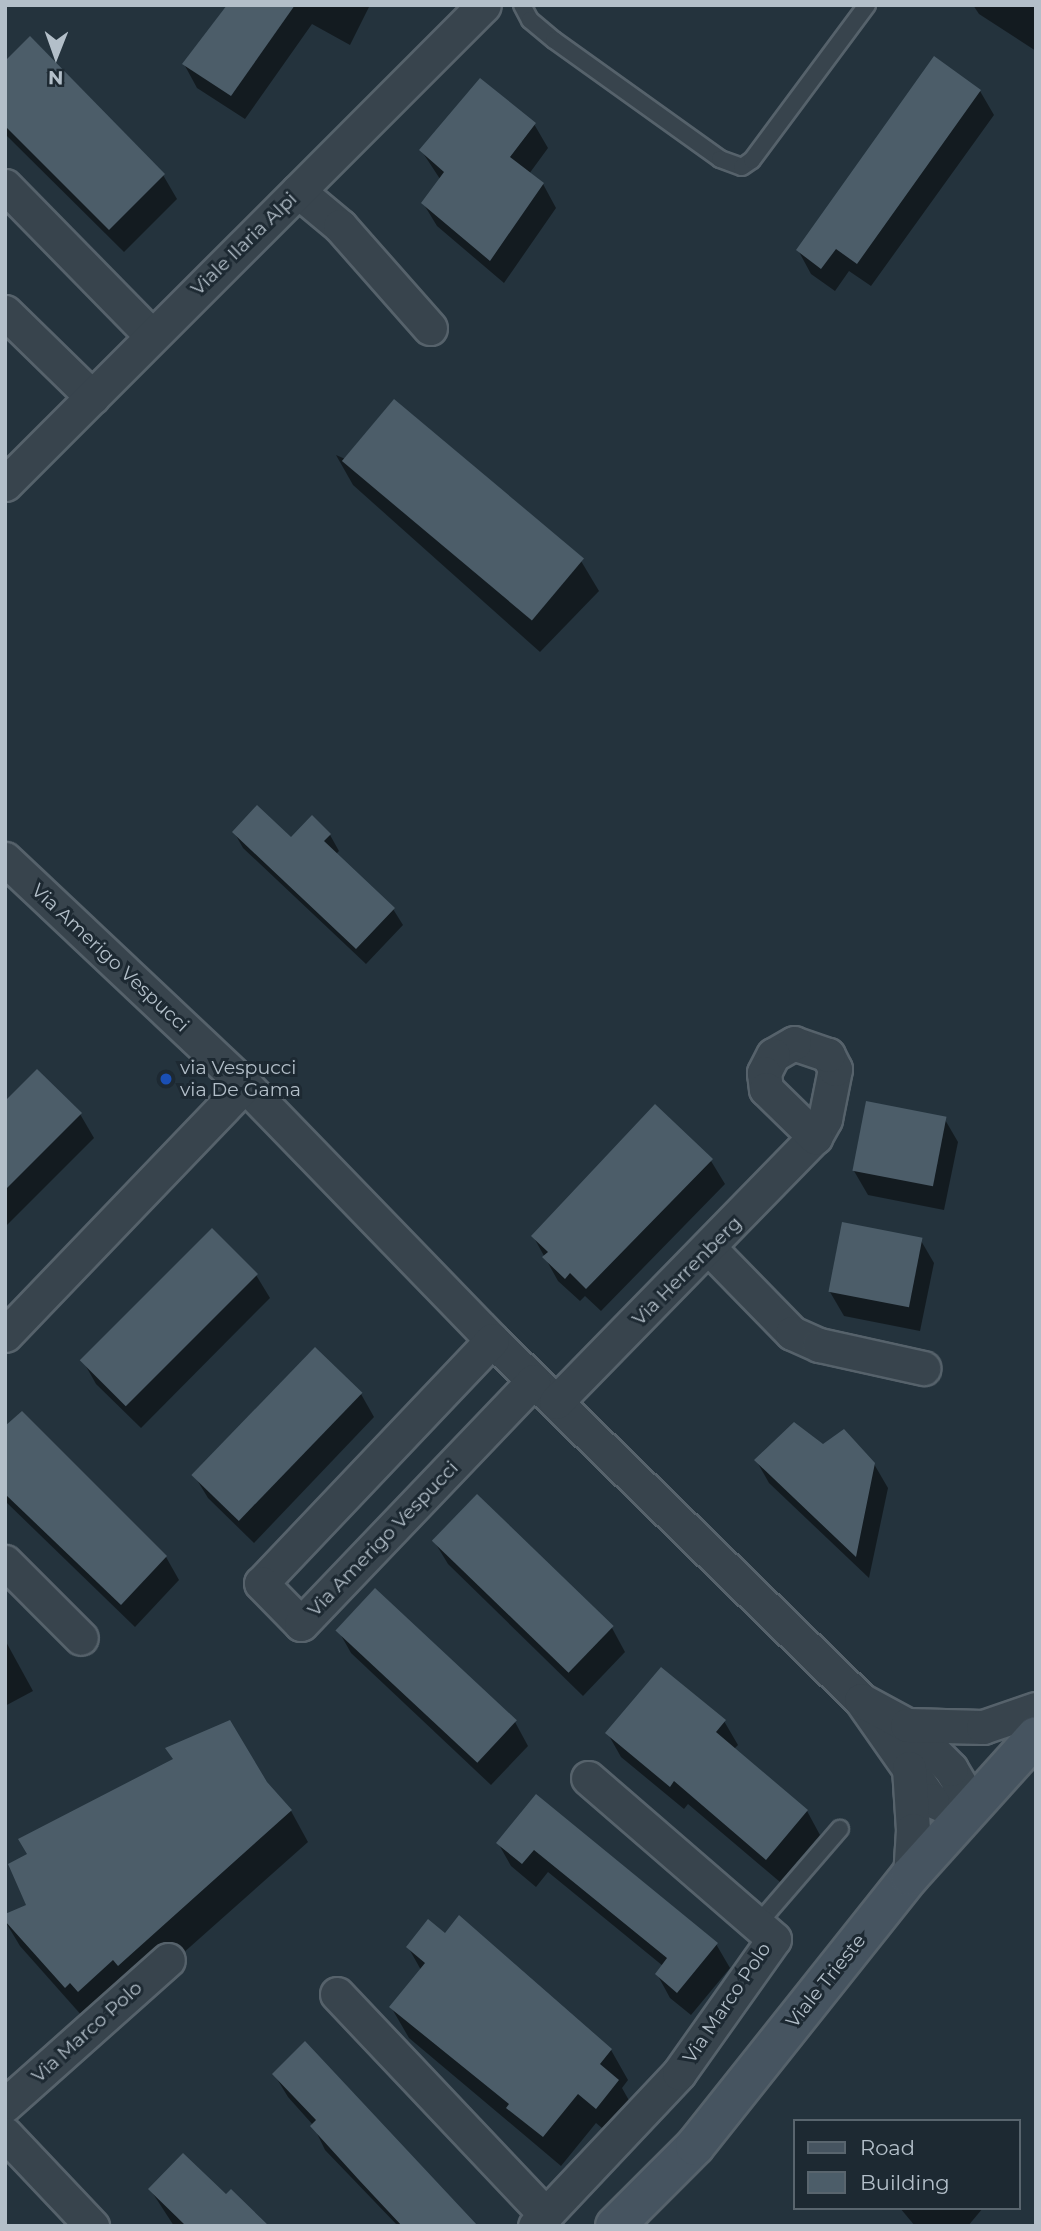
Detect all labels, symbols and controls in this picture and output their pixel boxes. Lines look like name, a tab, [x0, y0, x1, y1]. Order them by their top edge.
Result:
north arrow	[21, 21, 91, 91]
text: N	[48, 66, 64, 89]
street label: Viale Ilaria Alpi	[186, 188, 302, 300]
street label: Via Amerigo Vespucci	[27, 879, 193, 1037]
place label: via Vespucci via De Gama	[180, 1057, 301, 1101]
marker: via Vespucci via De Gama	[158, 1071, 174, 1087]
street label: Via Herrenberg	[628, 1212, 746, 1330]
street label: Via Amerigo Vespucci	[303, 1457, 463, 1621]
street label: Viale Trieste	[781, 1930, 871, 2032]
street label: Via Marco Polo	[678, 1938, 776, 2068]
street label: Via Marco Polo	[27, 1976, 147, 2088]
legend	[792, 2119, 1020, 2210]
text: Road	[860, 2135, 915, 2160]
text: Building	[860, 2170, 950, 2195]

